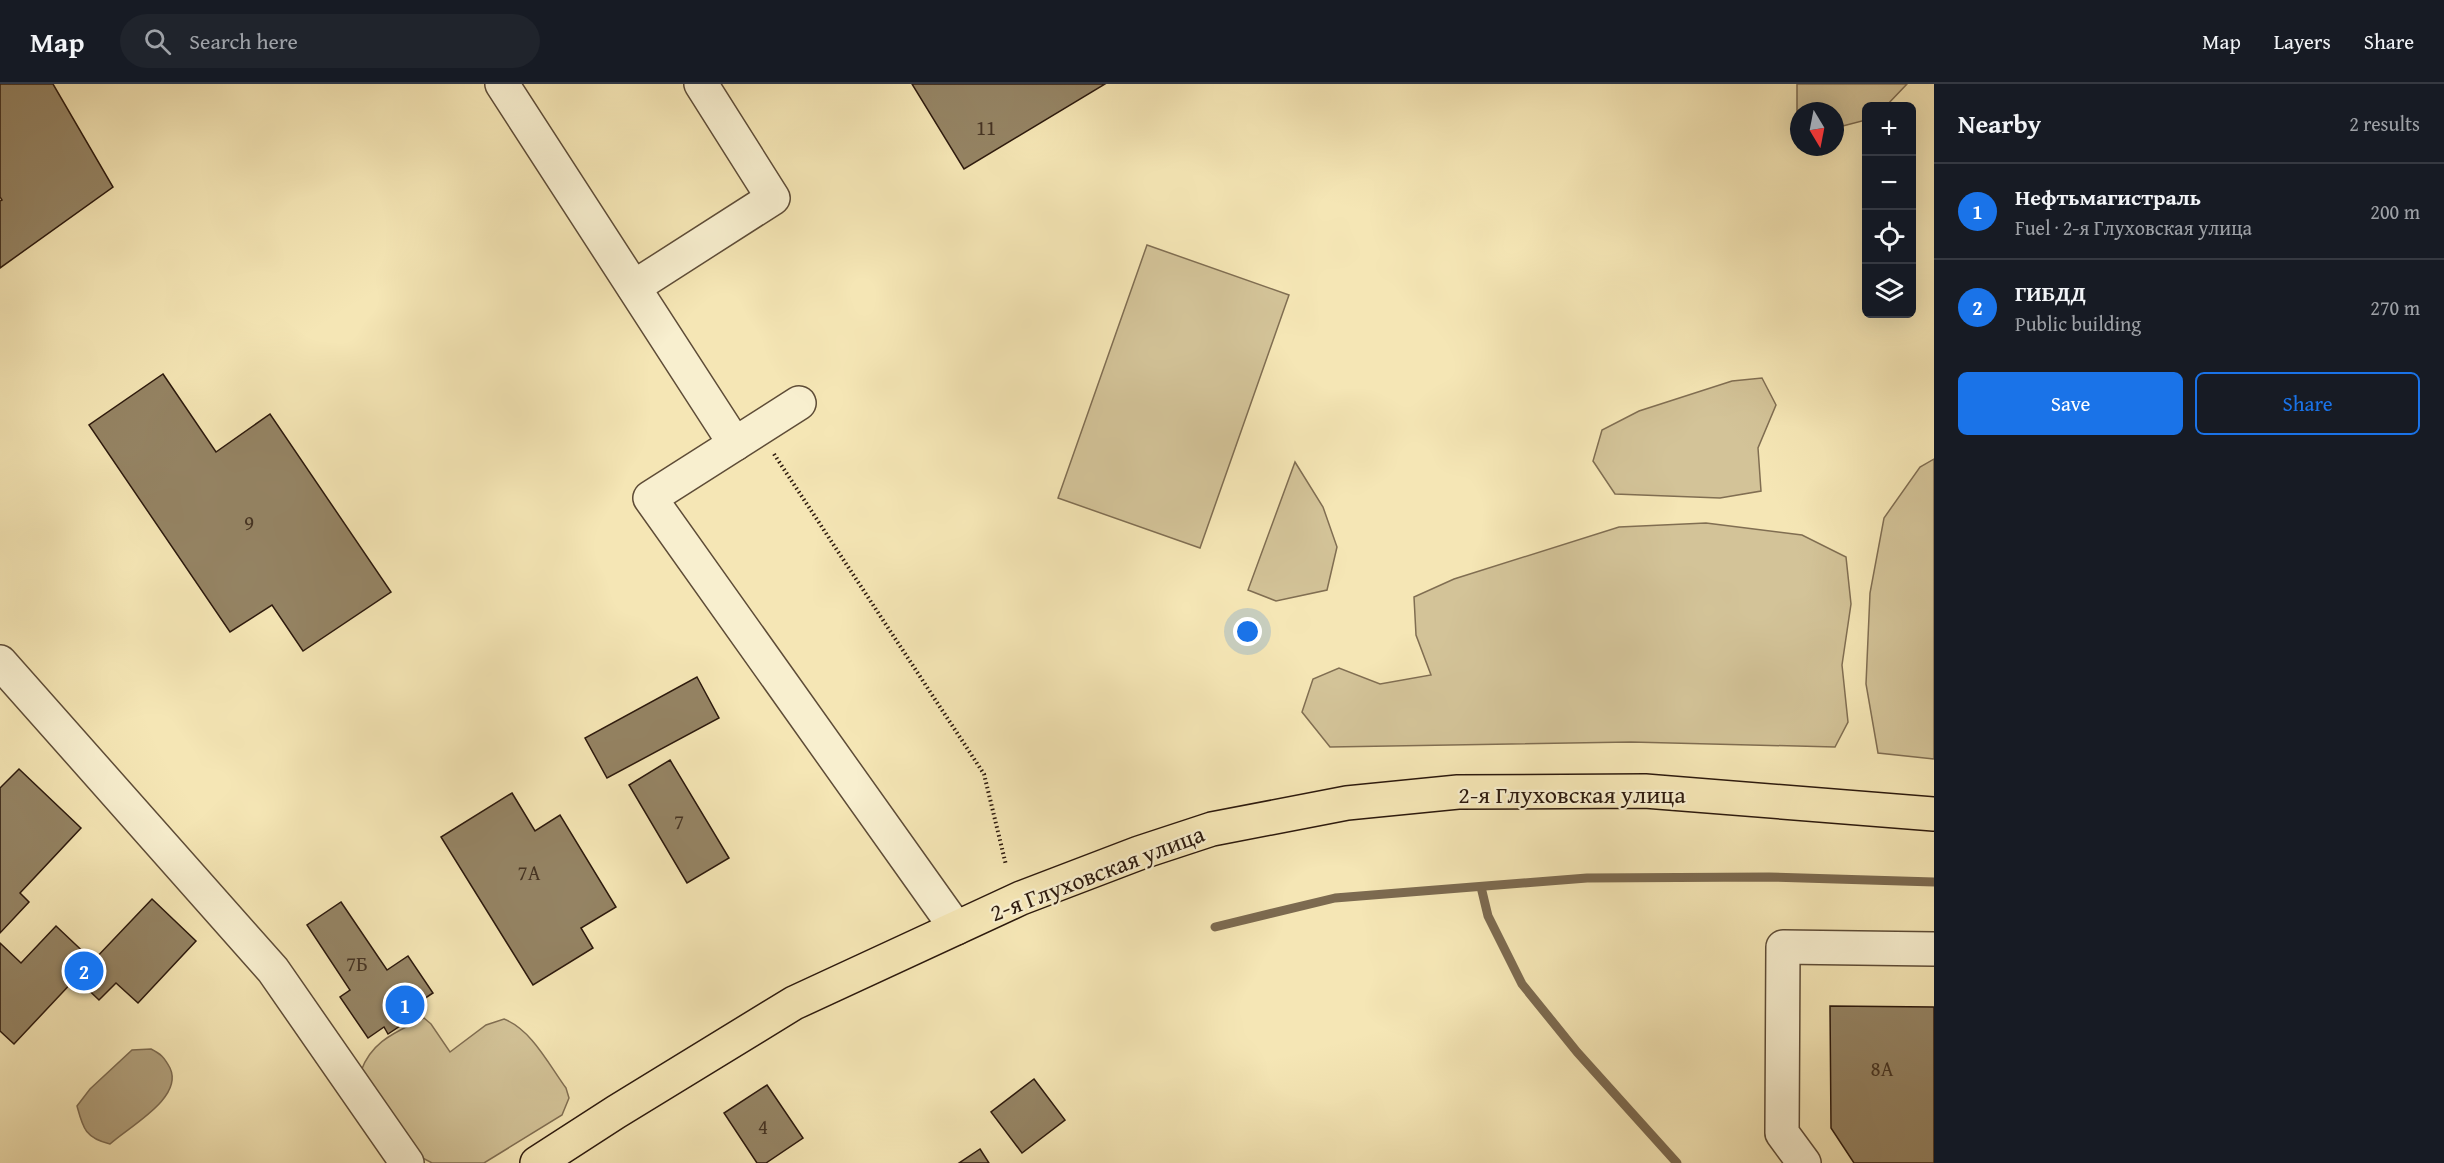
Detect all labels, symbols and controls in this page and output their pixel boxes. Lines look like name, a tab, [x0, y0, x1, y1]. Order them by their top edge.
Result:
search box	[120, 14, 540, 68]
text: Map	[30, 21, 84, 62]
icon: search	[141, 25, 174, 58]
text: Search here	[189, 25, 298, 57]
text: Map	[2202, 26, 2241, 57]
text: Layers	[2274, 26, 2331, 57]
text: Share	[2364, 26, 2414, 57]
north arrow	[1790, 102, 1844, 156]
map controls	[1862, 102, 1916, 318]
button: +	[1862, 102, 1916, 156]
text: Nearby	[1958, 104, 2041, 143]
text: 2 results	[2349, 109, 2420, 138]
house number: 11	[976, 112, 996, 143]
button: −	[1862, 156, 1916, 210]
text: Нефтьмагистраль	[2015, 181, 2201, 213]
text: 1	[1972, 197, 1983, 226]
text: 200 m	[2370, 197, 2420, 226]
button: locate	[1862, 210, 1916, 264]
text: Fuel · 2-я Глуховская улица	[2015, 213, 2252, 242]
button: layers	[1862, 264, 1916, 318]
text: ГИБДД	[2015, 277, 2086, 309]
text: 2	[1972, 293, 1983, 322]
text: 270 m	[2370, 293, 2420, 322]
text: Public building	[2015, 309, 2141, 338]
button: Save	[1958, 372, 2183, 435]
button: Share	[2195, 372, 2420, 435]
house number: 9	[244, 507, 254, 538]
your location	[1233, 617, 1262, 646]
street label: 2-я Глуховская улица	[1458, 777, 1686, 812]
house number: 7	[674, 806, 684, 837]
street label: 2-я Глуховская улица	[985, 816, 1210, 930]
house number: 7А	[518, 857, 541, 888]
pin: 2	[64, 948, 104, 994]
house number: 7Б	[346, 948, 368, 979]
pin: 1	[386, 982, 424, 1028]
house number: 8А	[1871, 1053, 1894, 1084]
house number: 4	[758, 1111, 768, 1142]

